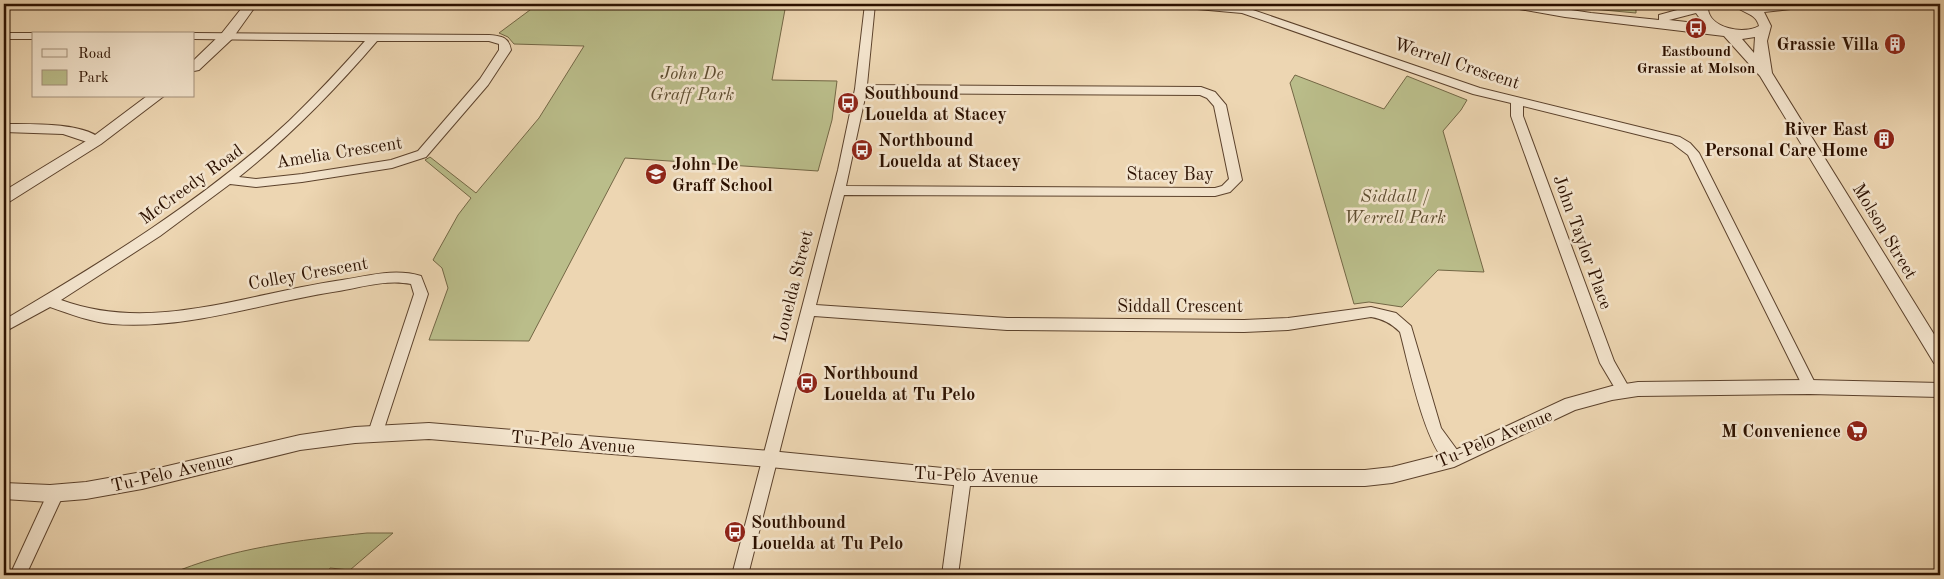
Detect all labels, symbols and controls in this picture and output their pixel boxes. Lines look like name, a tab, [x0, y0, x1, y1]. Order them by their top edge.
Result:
bus stop icon: Eastbound Grassie at Molson	[1684, 16, 1708, 40]
legend	[32, 32, 195, 98]
building icon: Grassie Villa	[1883, 32, 1907, 56]
street label: Werrell Crescent	[1391, 35, 1522, 93]
place label: Grassie Villa	[1776, 36, 1879, 54]
place label: Eastbound Grassie at Molson	[1637, 45, 1755, 77]
text: Road	[78, 47, 112, 62]
park label: John De Graff Park	[650, 65, 734, 104]
text: Park	[78, 71, 109, 86]
place label: Southbound Louelda at Stacey	[864, 85, 1007, 124]
bus stop icon: Southbound Louelda at Stacey	[836, 91, 860, 115]
place label: River East Personal Care Home	[1704, 121, 1868, 160]
building icon: River East Personal Care Home	[1872, 127, 1896, 151]
place label: Northbound Louelda at Stacey	[878, 132, 1021, 171]
street label: Amelia Crescent	[275, 134, 404, 172]
bus stop icon: Northbound Louelda at Stacey	[850, 138, 874, 162]
street label: McCreedy Road	[137, 141, 247, 228]
place label: John De Graff School	[672, 156, 773, 195]
school or university icon: John De Graff School	[644, 162, 668, 186]
street label: Stacey Bay	[1126, 166, 1214, 184]
street label: John Taylor Place	[1549, 173, 1615, 312]
street label: Molson Street	[1849, 181, 1920, 282]
park label: Siddall / Werrell Park	[1344, 188, 1446, 227]
street label: Louelda Street	[771, 228, 817, 344]
street label: Colley Crescent	[247, 255, 369, 293]
street label: Siddall Crescent	[1117, 298, 1243, 316]
place label: Northbound Louelda at Tu Pelo	[823, 365, 975, 404]
bus stop icon: Northbound Louelda at Tu Pelo	[795, 371, 819, 395]
street label: Tu-Pelo Avenue	[1433, 406, 1555, 472]
supermarket icon: M Convenience	[1845, 419, 1869, 443]
place label: M Convenience	[1721, 423, 1841, 441]
street label: Tu-Pelo Avenue	[510, 429, 636, 457]
street label: Tu-Pelo Avenue	[109, 450, 235, 496]
street label: Tu-Pelo Avenue	[913, 465, 1039, 487]
place label: Southbound Louelda at Tu Pelo	[751, 514, 903, 553]
bus stop icon: Southbound Louelda at Tu Pelo	[723, 520, 747, 544]

